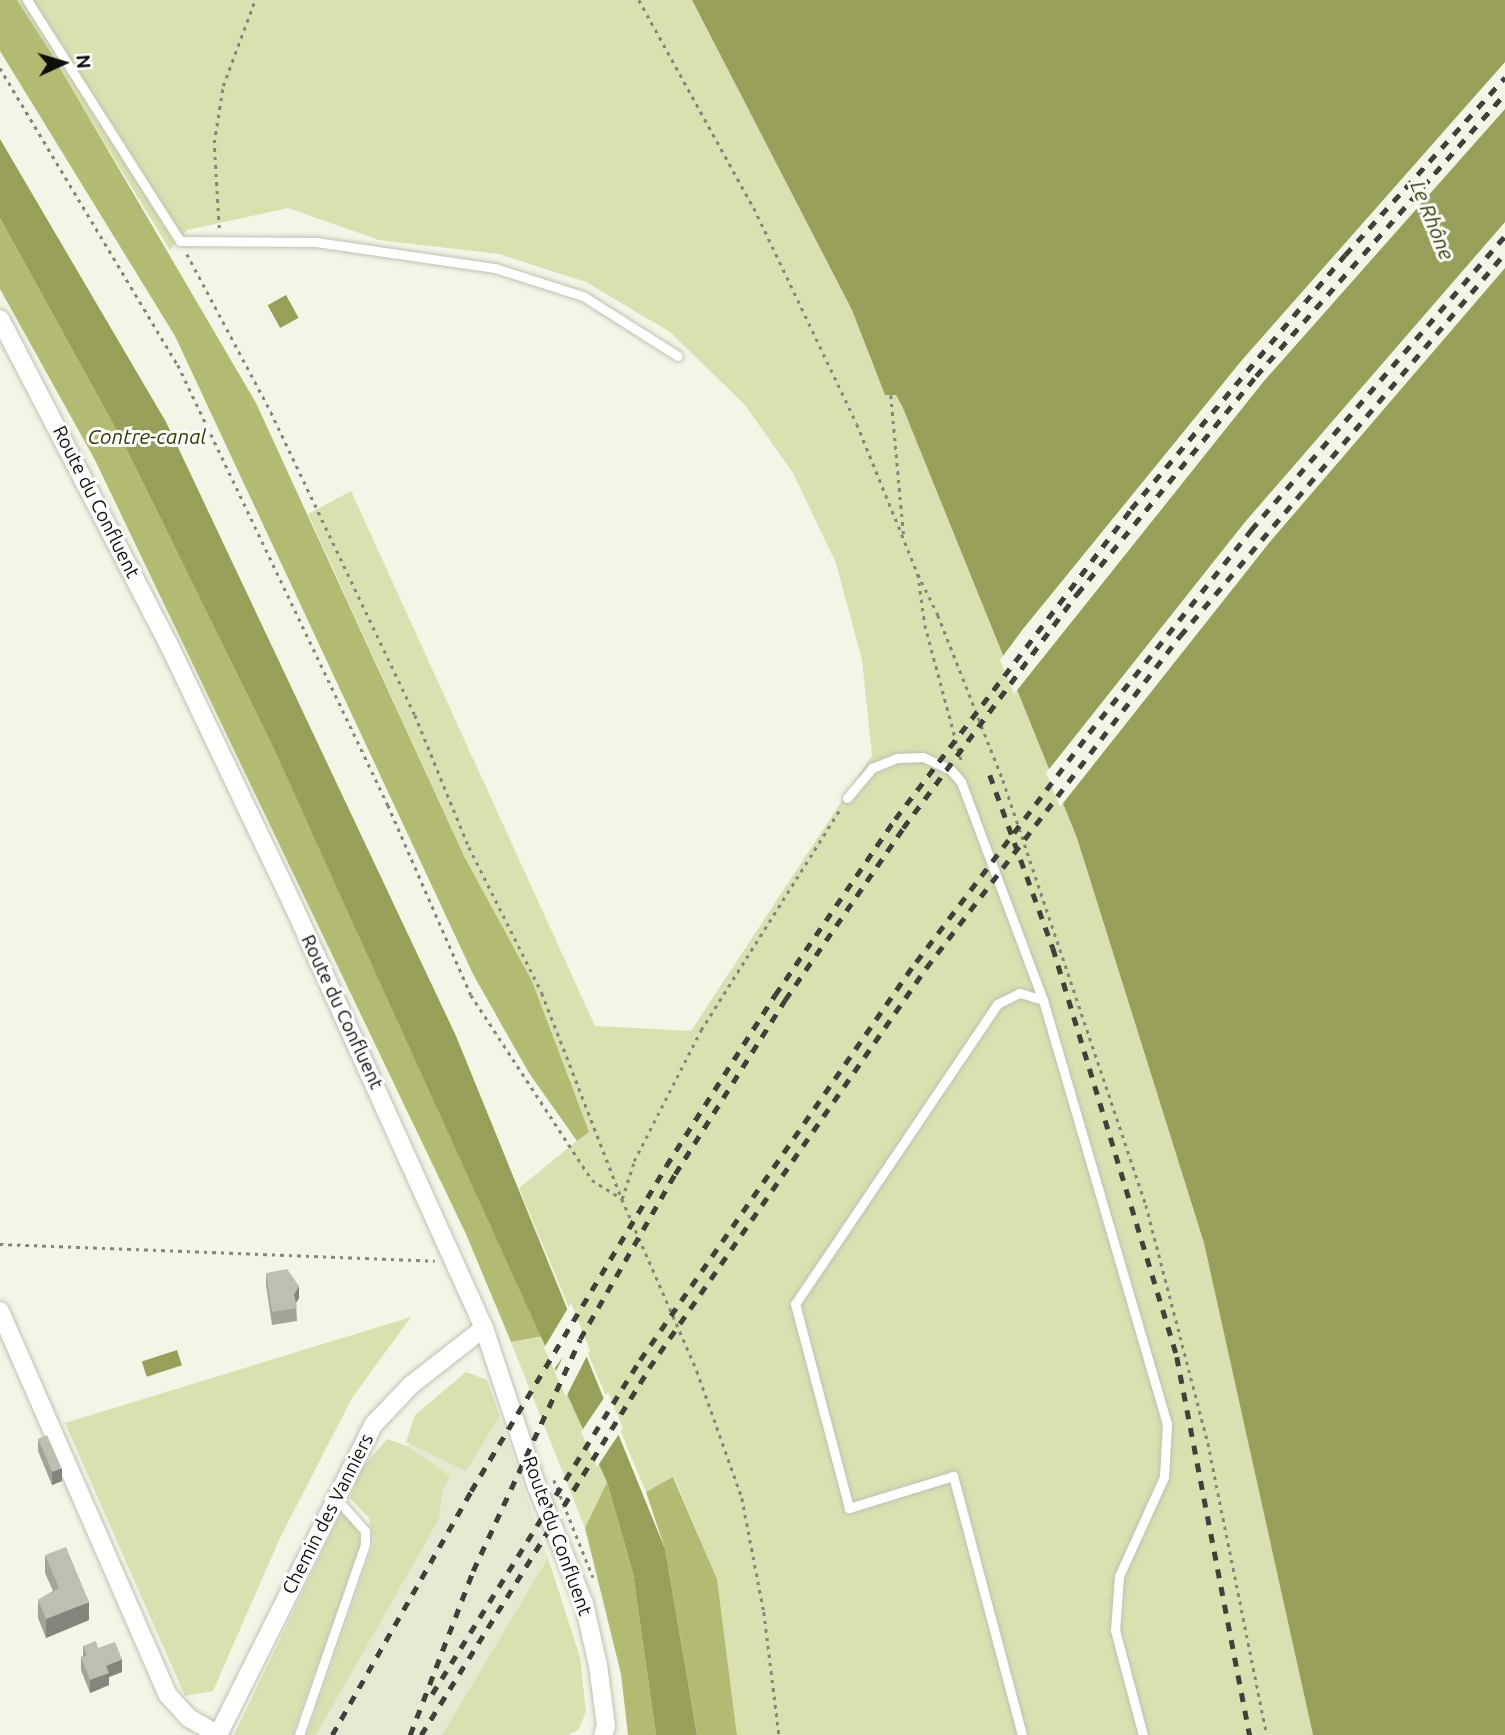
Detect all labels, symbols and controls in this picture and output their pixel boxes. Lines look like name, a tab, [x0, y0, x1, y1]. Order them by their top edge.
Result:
north arrow	[28, 28, 98, 98]
text: N	[72, 54, 95, 69]
water label: Le Rhône	[1406, 177, 1460, 263]
street label: Route du Confluent	[48, 422, 144, 582]
water label: Contre-canal	[88, 423, 206, 449]
street label: Route du Confluent	[296, 931, 388, 1093]
street label: Chemin des Vanniers	[278, 1430, 378, 1598]
street label: Route du Confluent	[518, 1453, 596, 1619]

